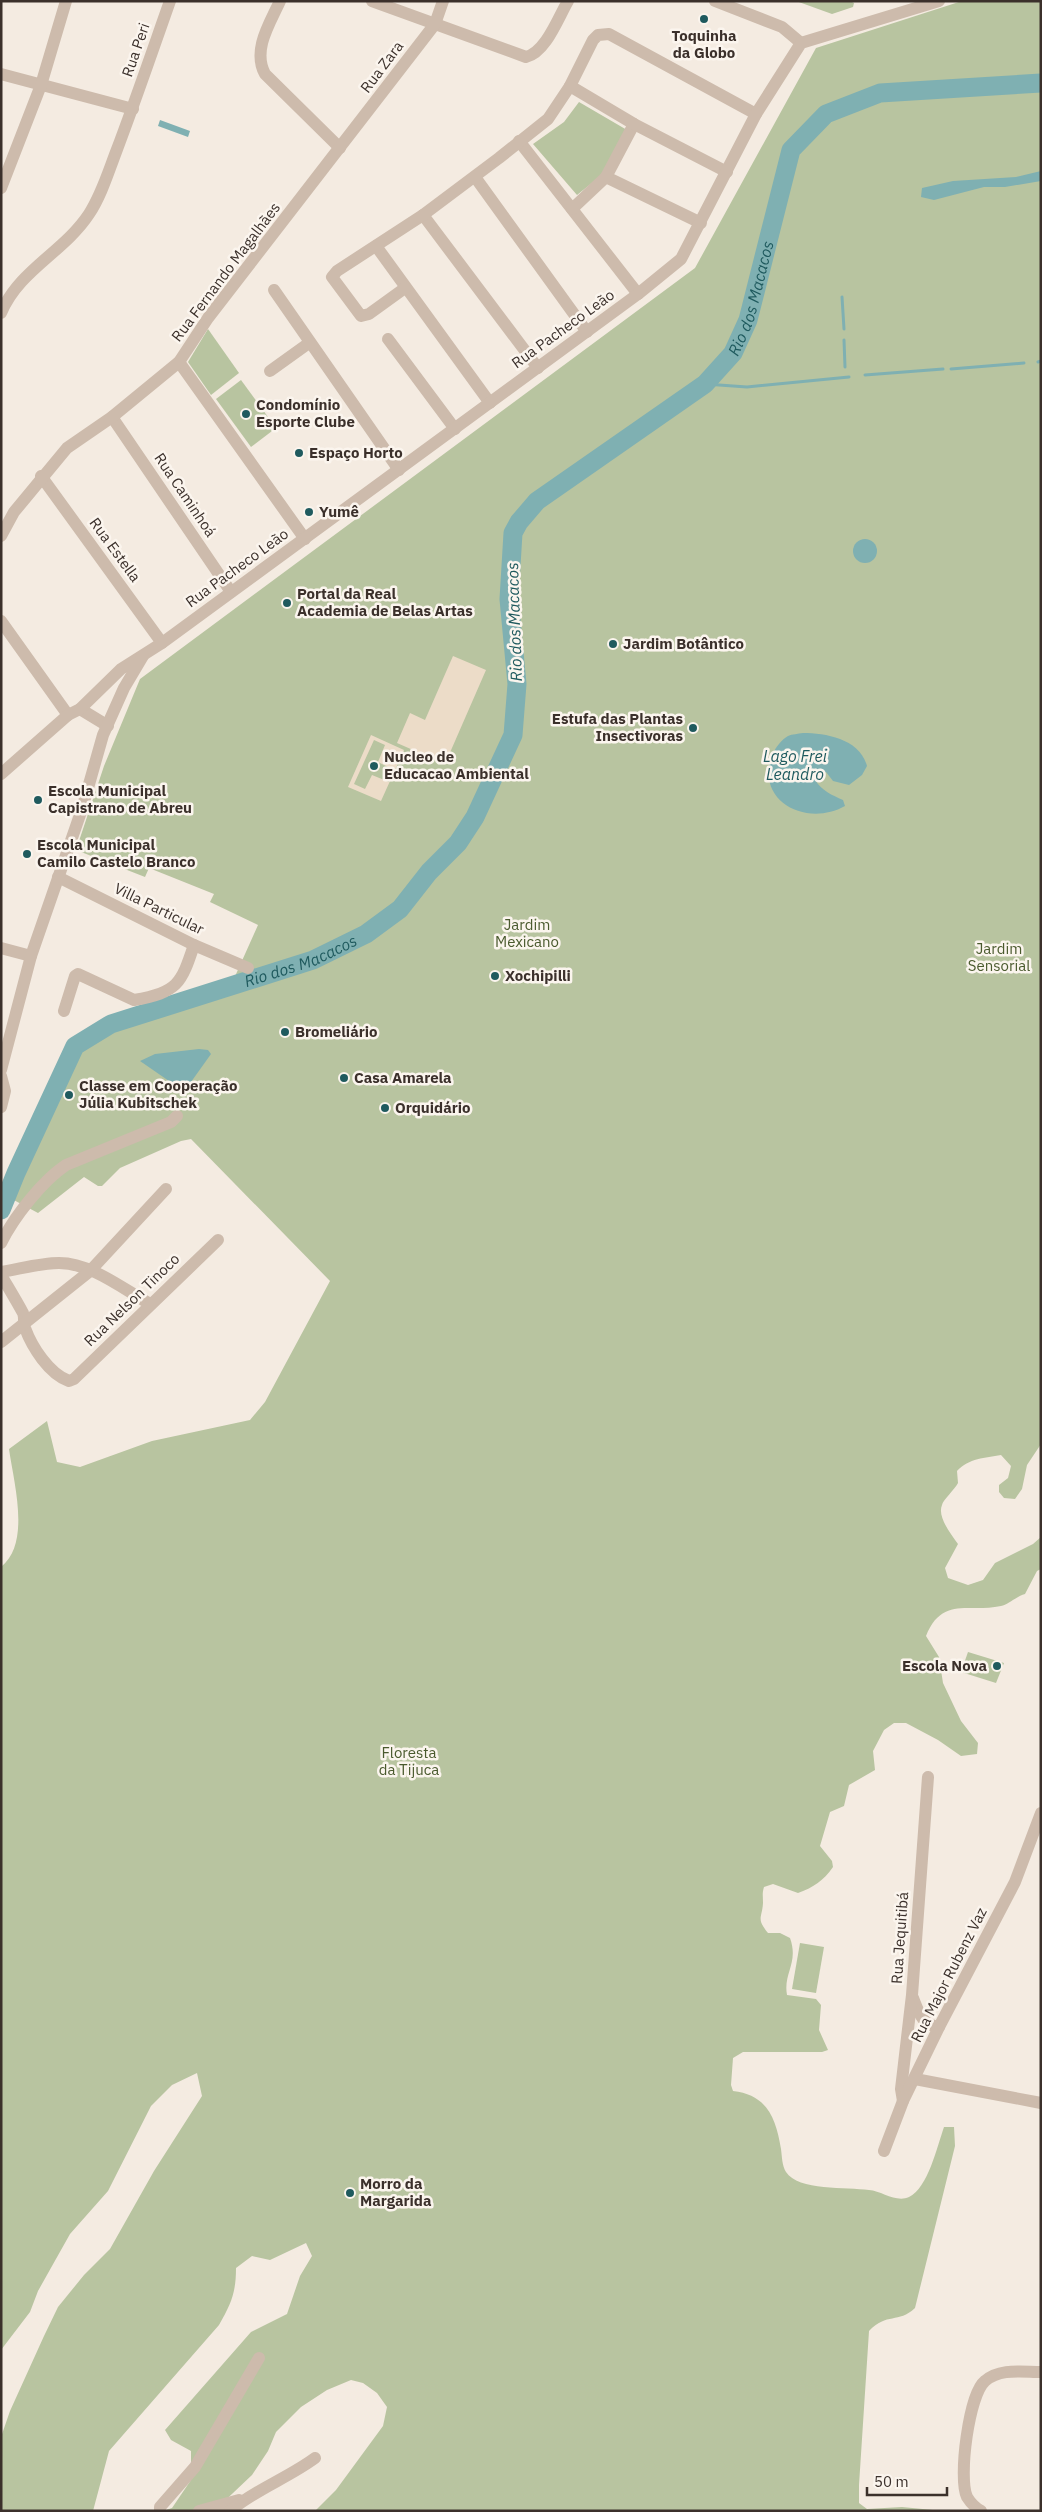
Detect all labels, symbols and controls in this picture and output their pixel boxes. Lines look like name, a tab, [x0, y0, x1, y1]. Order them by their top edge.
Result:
marker: Toquinha da Globo	[698, 13, 710, 25]
street label: Rua Peri	[117, 20, 154, 79]
place label: Toquinha da Globo	[671, 26, 737, 62]
street label: Rua Zara	[356, 37, 407, 96]
street label: Rua Fernando Magalhães	[167, 198, 284, 345]
water label: Rio dos Macacos	[723, 239, 778, 359]
street label: Rua Pacheco Leão	[508, 285, 618, 372]
place label: Condomínio Esporte Clube	[256, 395, 355, 431]
marker: Condomínio Esporte Clube	[240, 408, 252, 420]
place label: Espaço Horto	[309, 443, 403, 462]
marker: Espaço Horto	[293, 447, 305, 459]
street label: Rua Caminhoá	[150, 449, 220, 540]
place label: Yumê	[319, 502, 359, 521]
marker: Yumê	[303, 506, 315, 518]
street label: Rua Estella	[86, 514, 145, 586]
street label: Rua Pacheco Leão	[182, 524, 292, 611]
water label: Rio dos Macacos	[502, 562, 526, 682]
place label: Portal da Real Academia de Belas Artas	[297, 584, 473, 620]
marker: Portal da Real Academia de Belas Artas	[281, 597, 293, 609]
place label: Jardim Botântico	[623, 634, 744, 653]
marker: Jardim Botântico	[607, 638, 619, 650]
place label: Estufa das Plantas Insectivoras	[552, 709, 683, 745]
marker: Estufa das Plantas Insectivoras	[687, 722, 699, 734]
water label: Lago Frei Leandro	[763, 746, 828, 784]
place label: Nucleo de Educacao Ambiental	[384, 747, 529, 783]
marker: Nucleo de Educacao Ambiental	[368, 760, 380, 772]
place label: Escola Municipal Capistrano de Abreu	[48, 781, 192, 817]
marker: Escola Municipal Capistrano de Abreu	[32, 794, 44, 806]
place label: Escola Municipal Camilo Castelo Branco	[37, 835, 195, 871]
marker: Escola Municipal Camilo Castelo Branco	[21, 848, 33, 860]
street label: Villa Particular	[111, 879, 208, 939]
park label: Jardim Mexicano	[495, 915, 559, 951]
water label: Rio dos Macacos	[242, 930, 360, 991]
park label: Jardim Sensorial	[968, 939, 1030, 975]
place label: Xochipilli	[505, 966, 571, 985]
marker: Xochipilli	[489, 970, 501, 982]
place label: Bromeliário	[295, 1022, 377, 1041]
marker: Bromeliário	[279, 1026, 291, 1038]
place label: Casa Amarela	[354, 1068, 452, 1087]
marker: Casa Amarela	[338, 1072, 350, 1084]
place label: Classe em Cooperação Júlia Kubitschek	[79, 1076, 238, 1112]
marker: Classe em Cooperação Júlia Kubitschek	[63, 1089, 75, 1101]
place label: Orquidário	[395, 1098, 471, 1117]
marker: Orquidário	[379, 1102, 391, 1114]
street label: Rua Nelson Tinoco	[80, 1249, 183, 1350]
place label: Escola Nova	[902, 1656, 987, 1675]
marker: Escola Nova	[991, 1660, 1003, 1672]
park label: Floresta da Tijuca	[379, 1743, 439, 1779]
street label: Rua Jequitibá	[887, 1891, 912, 1985]
street label: Rua Major Rubenz Vaz	[906, 1904, 991, 2045]
place label: Morro da Margarida	[360, 2174, 432, 2210]
marker: Morro da Margarida	[344, 2187, 356, 2199]
scale bar	[867, 2464, 947, 2496]
text: 50 m	[874, 2472, 909, 2491]

